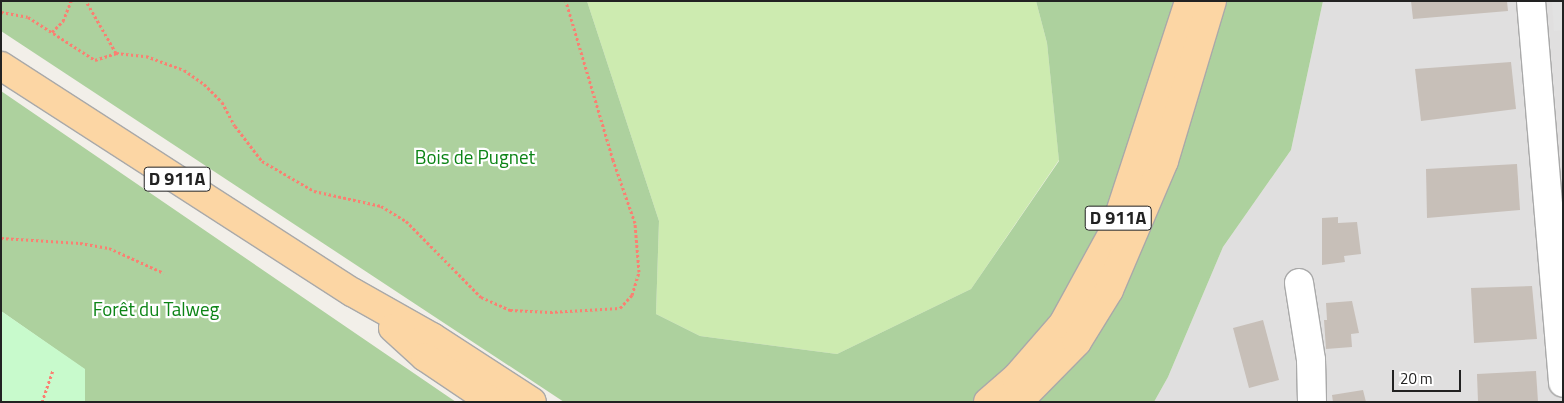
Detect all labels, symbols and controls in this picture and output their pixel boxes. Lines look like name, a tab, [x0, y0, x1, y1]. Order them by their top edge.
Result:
park label: Bois de Pugnet	[415, 146, 535, 168]
road number: D 911A	[143, 163, 211, 194]
road number: D 911A	[1084, 202, 1152, 234]
park label: Forêt du Talweg	[93, 298, 219, 320]
scale bar	[1394, 360, 1463, 392]
text: 20 m	[1400, 367, 1433, 390]

